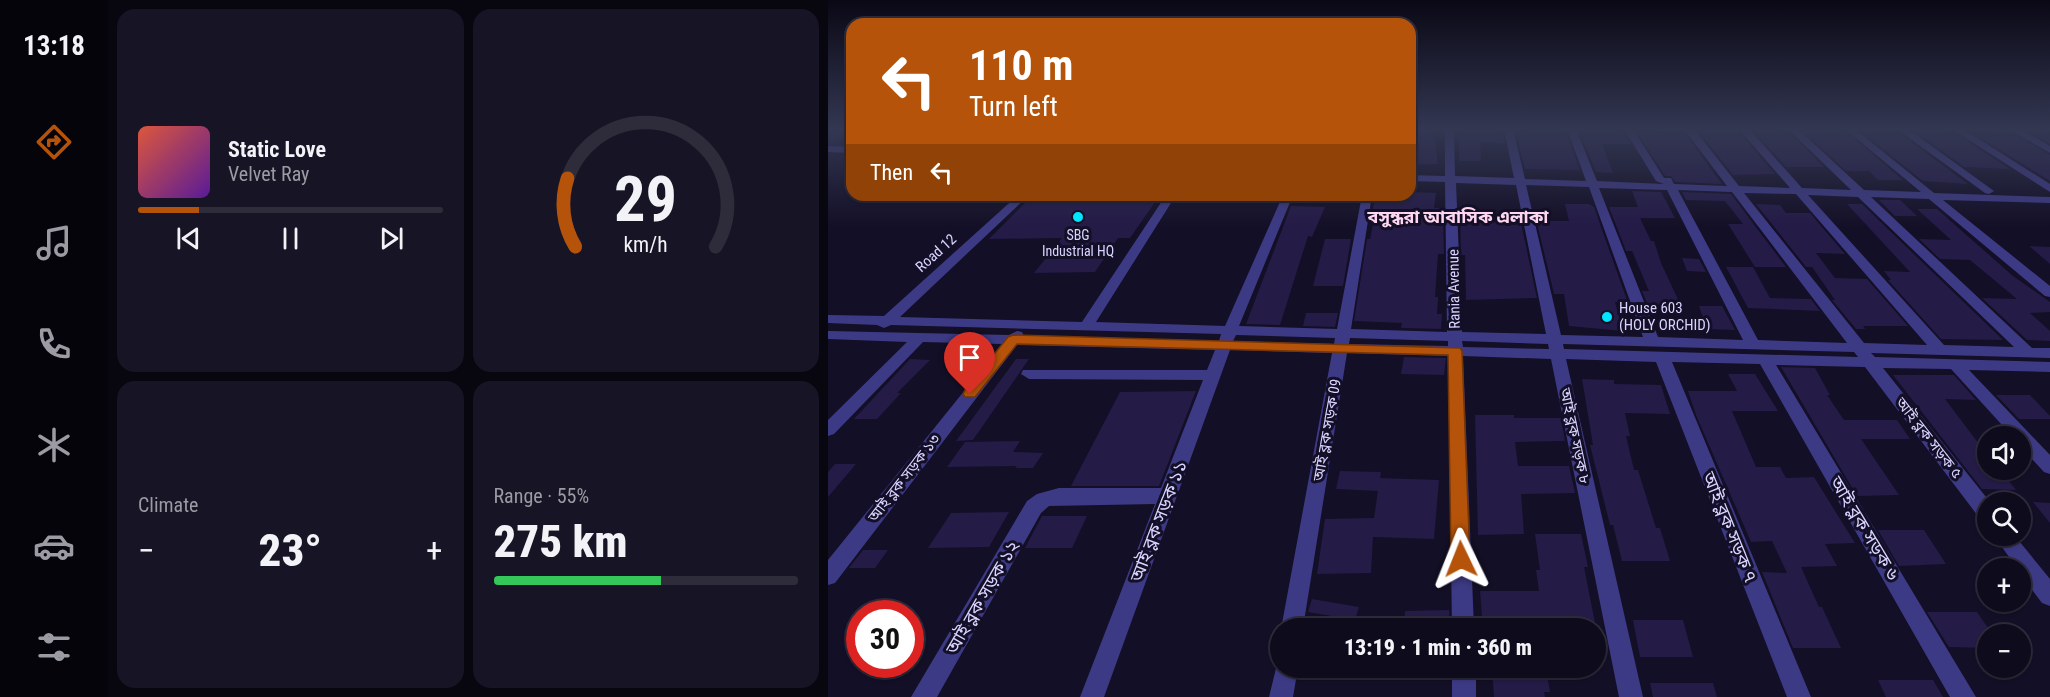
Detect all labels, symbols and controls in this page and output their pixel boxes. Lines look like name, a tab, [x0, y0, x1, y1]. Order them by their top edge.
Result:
text: 13:18	[23, 30, 85, 62]
text: 110 m	[969, 41, 1074, 90]
icon: left	[870, 42, 948, 120]
text: Turn left	[969, 91, 1058, 123]
icon: directions	[33, 121, 75, 163]
text: Static Love	[228, 137, 326, 162]
icon: left	[925, 156, 958, 189]
text: Then	[870, 160, 913, 185]
text: Velvet Ray	[228, 162, 309, 186]
text: 29	[614, 164, 677, 237]
district label: বসুন্ধরা আবাসিক এলাকা	[1367, 206, 1549, 228]
marker: SBG Industrial HQ	[1071, 210, 1085, 224]
icon: music	[33, 222, 75, 264]
icon: previous	[172, 222, 205, 255]
icon: pause	[274, 222, 307, 255]
icon: next	[375, 222, 408, 255]
place label: SBG Industrial HQ	[1042, 227, 1114, 259]
street label: Road 12	[912, 230, 960, 276]
text: km/h	[624, 233, 668, 258]
street label: Rania Avenue	[1444, 249, 1464, 329]
place label: House 603 (HOLY ORCHID)	[1619, 299, 1711, 334]
marker: House 603 (HOLY ORCHID)	[1600, 310, 1614, 324]
icon: phone	[33, 323, 75, 365]
pin	[944, 332, 995, 394]
icon: arrive	[953, 341, 986, 374]
street label: আই ব্লক সড়ক 09	[1309, 377, 1345, 484]
street label: আই ব্লক সড়ক ৮	[1556, 385, 1594, 486]
street label: আই ব্লক সড়ক ৫	[1891, 393, 1966, 482]
icon: climate	[33, 424, 75, 466]
map controls	[1977, 426, 2031, 678]
button: sound	[1977, 426, 2031, 480]
street label: আই ব্লক সড়ক ১৩	[864, 430, 944, 526]
street label: আই ব্লক সড়ক ১১	[1125, 458, 1191, 586]
street label: আই ব্লক সড়ক ৭	[1697, 468, 1762, 586]
street label: আই ব্লক সড়ক ৬	[1825, 472, 1904, 584]
text: Range · 55%	[494, 484, 589, 508]
button: search	[1977, 492, 2031, 546]
text: Climate	[138, 493, 198, 517]
text: 275 km	[494, 515, 628, 568]
text: 23°	[259, 524, 322, 577]
icon: car	[33, 525, 75, 567]
position arrow	[1429, 527, 1493, 591]
text: −	[138, 531, 155, 570]
text: +	[426, 531, 443, 570]
street label: আই ব্লক সড়ক ১২	[940, 536, 1024, 659]
button: +	[1977, 558, 2031, 612]
speed limit sign: 30	[846, 600, 924, 678]
button: −	[1977, 624, 2031, 678]
icon: filters	[33, 626, 75, 668]
text: 13:19 · 1 min · 360 m	[1344, 635, 1532, 660]

